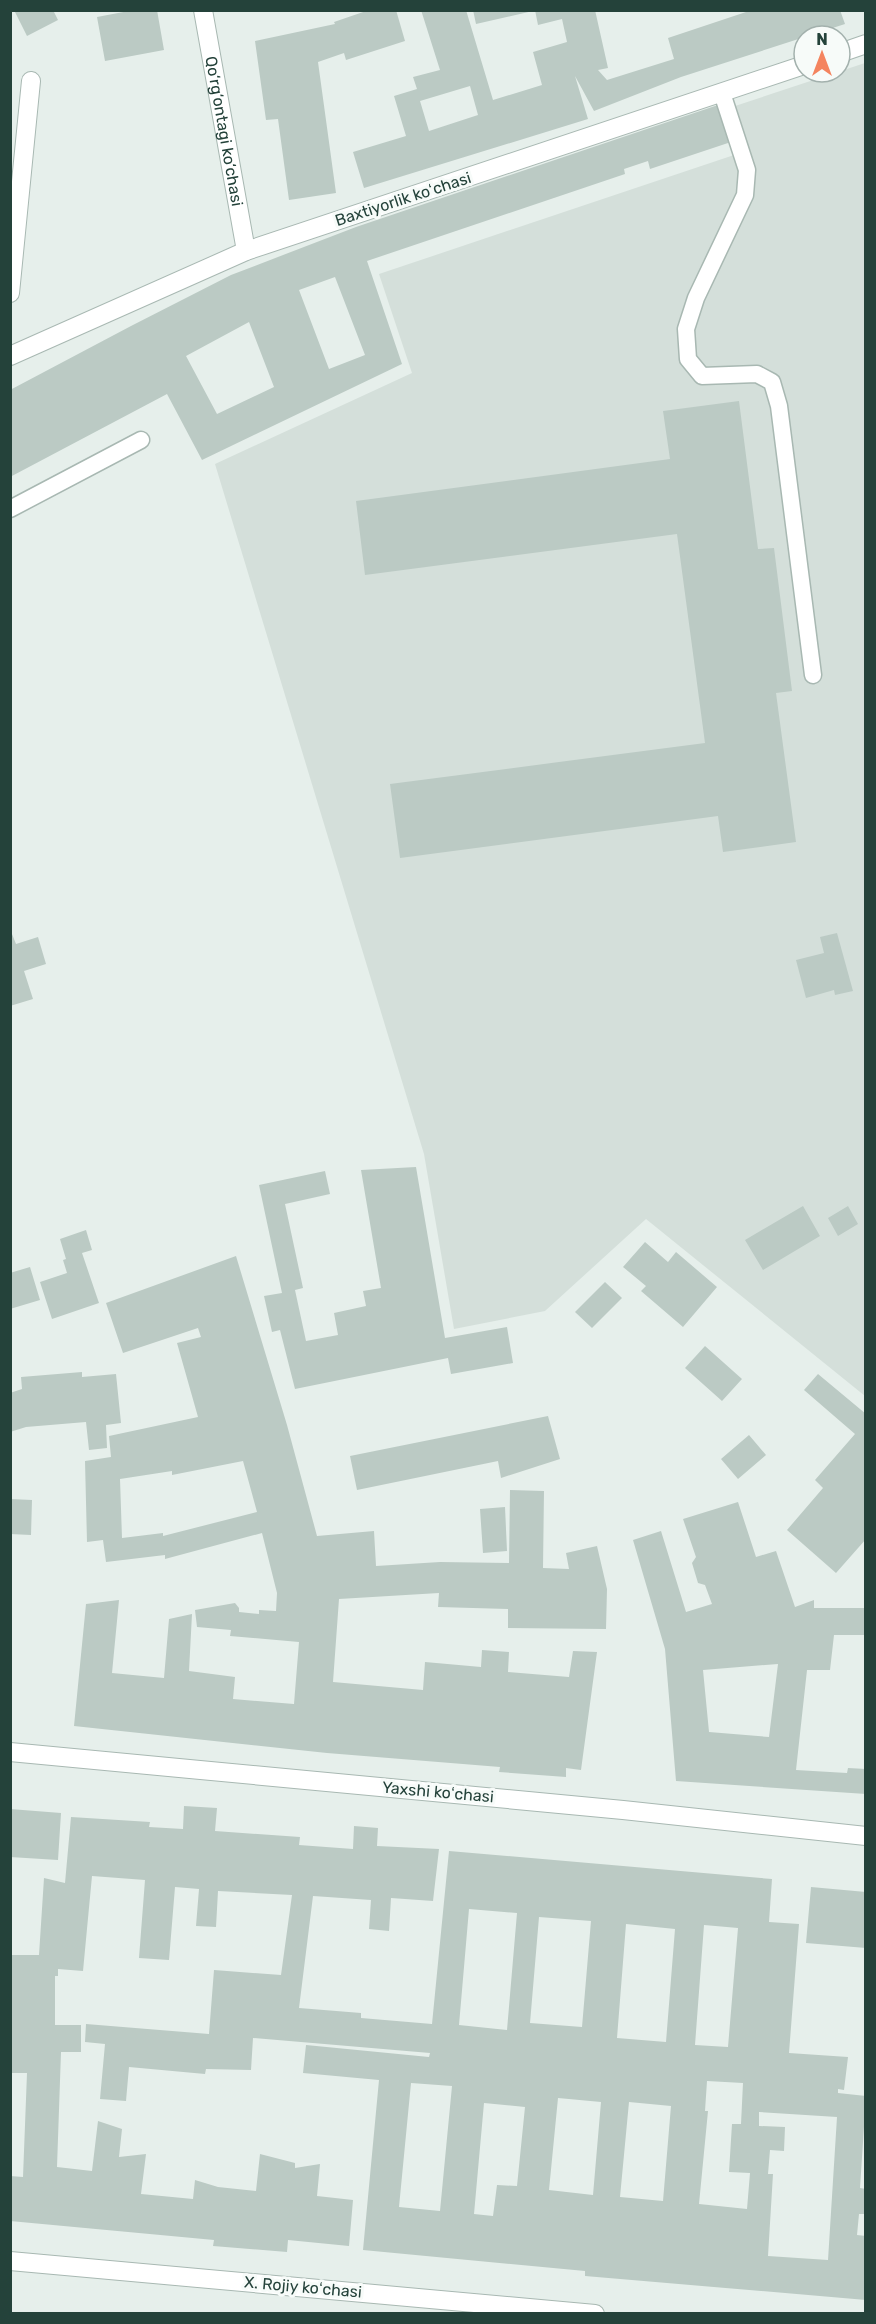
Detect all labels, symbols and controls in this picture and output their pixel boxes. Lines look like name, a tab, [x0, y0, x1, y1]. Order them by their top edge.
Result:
north arrow	[792, 24, 852, 84]
text: N	[816, 30, 828, 49]
street label: Qo‘rg‘ontagi ko‘chasi	[202, 55, 247, 208]
street label: Baxtiyorlik koʻchasi	[333, 168, 473, 230]
street label: Yaxshi koʻchasi	[381, 1778, 495, 1806]
street label: X. Rojiy koʻchasi	[243, 2272, 363, 2302]

